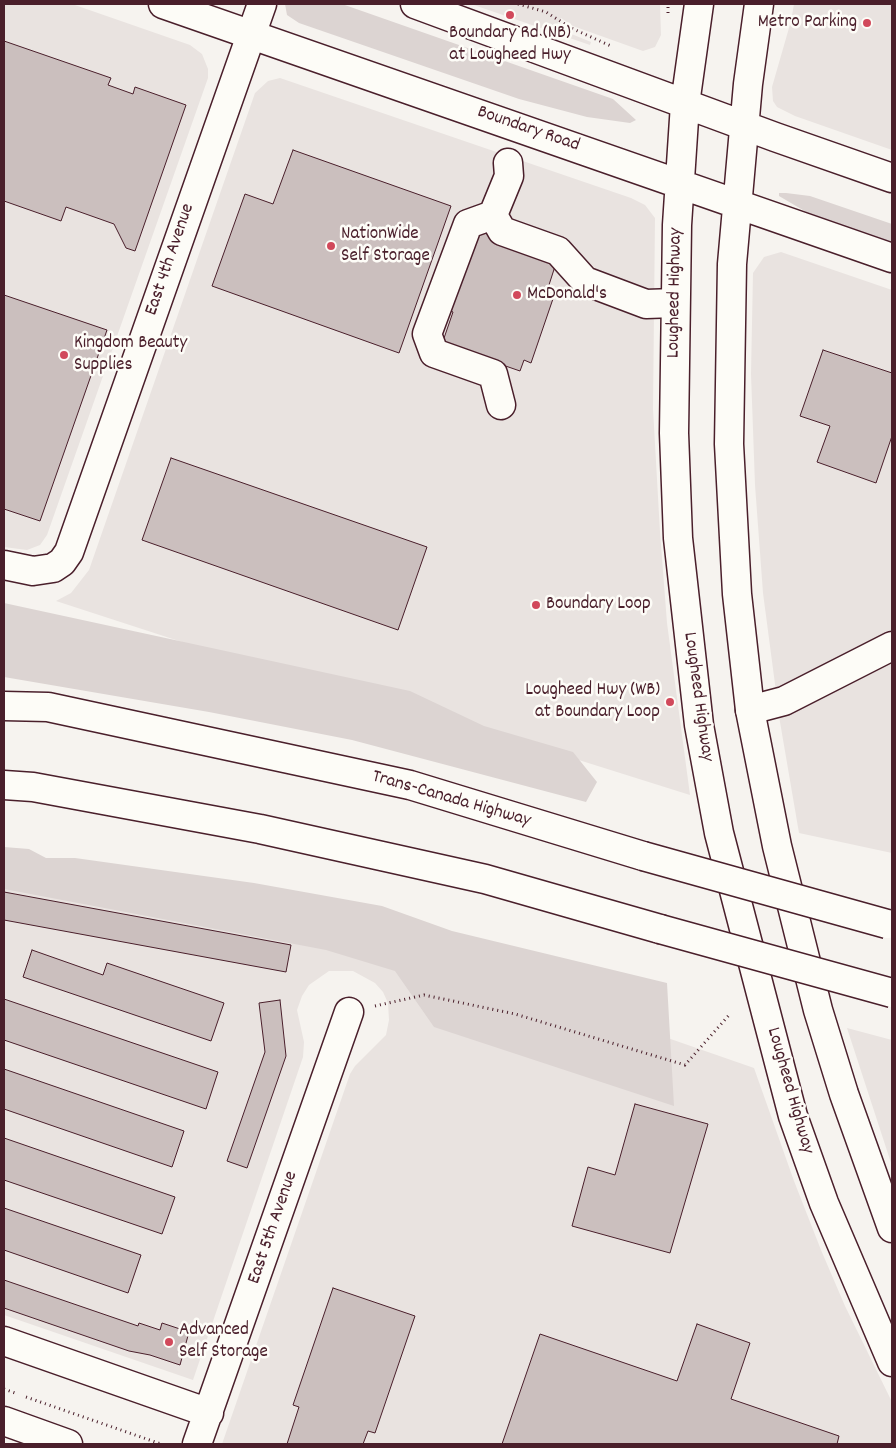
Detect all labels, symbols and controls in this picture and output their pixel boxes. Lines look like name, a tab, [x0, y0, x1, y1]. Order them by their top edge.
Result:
marker: Boundary Rd (NB) at Lougheed Hwy	[504, 9, 516, 21]
place label: Metro Parking	[758, 12, 857, 34]
marker: Metro Parking	[861, 17, 873, 29]
place label: Boundary Rd (NB) at Lougheed Hwy	[449, 23, 571, 67]
street label: Boundary Road	[474, 102, 582, 158]
street label: East 4th Avenue	[141, 201, 201, 319]
place label: NationWide Self Storage	[341, 224, 430, 268]
street label: Lougheed Highway	[663, 228, 689, 358]
marker: NationWide Self Storage	[325, 240, 337, 252]
place label: McDonald's	[527, 284, 607, 306]
marker: McDonald's	[511, 289, 523, 301]
place label: Kingdom Beauty Supplies	[74, 333, 187, 377]
marker: Kingdom Beauty Supplies	[58, 349, 70, 361]
place label: Boundary Loop	[546, 594, 651, 616]
marker: Boundary Loop	[530, 599, 542, 611]
street label: Lougheed Highway	[677, 631, 717, 763]
place label: Lougheed Hwy (WB) at Boundary Loop	[525, 680, 660, 724]
marker: Lougheed Hwy (WB) at Boundary Loop	[664, 696, 676, 708]
street label: Trans-Canada Highway	[369, 766, 533, 834]
street label: Lougheed Highway	[760, 1025, 818, 1157]
street label: East 5th Avenue	[244, 1169, 304, 1287]
place label: Advanced Self Storage	[179, 1320, 268, 1364]
marker: Advanced Self Storage	[163, 1336, 175, 1348]

